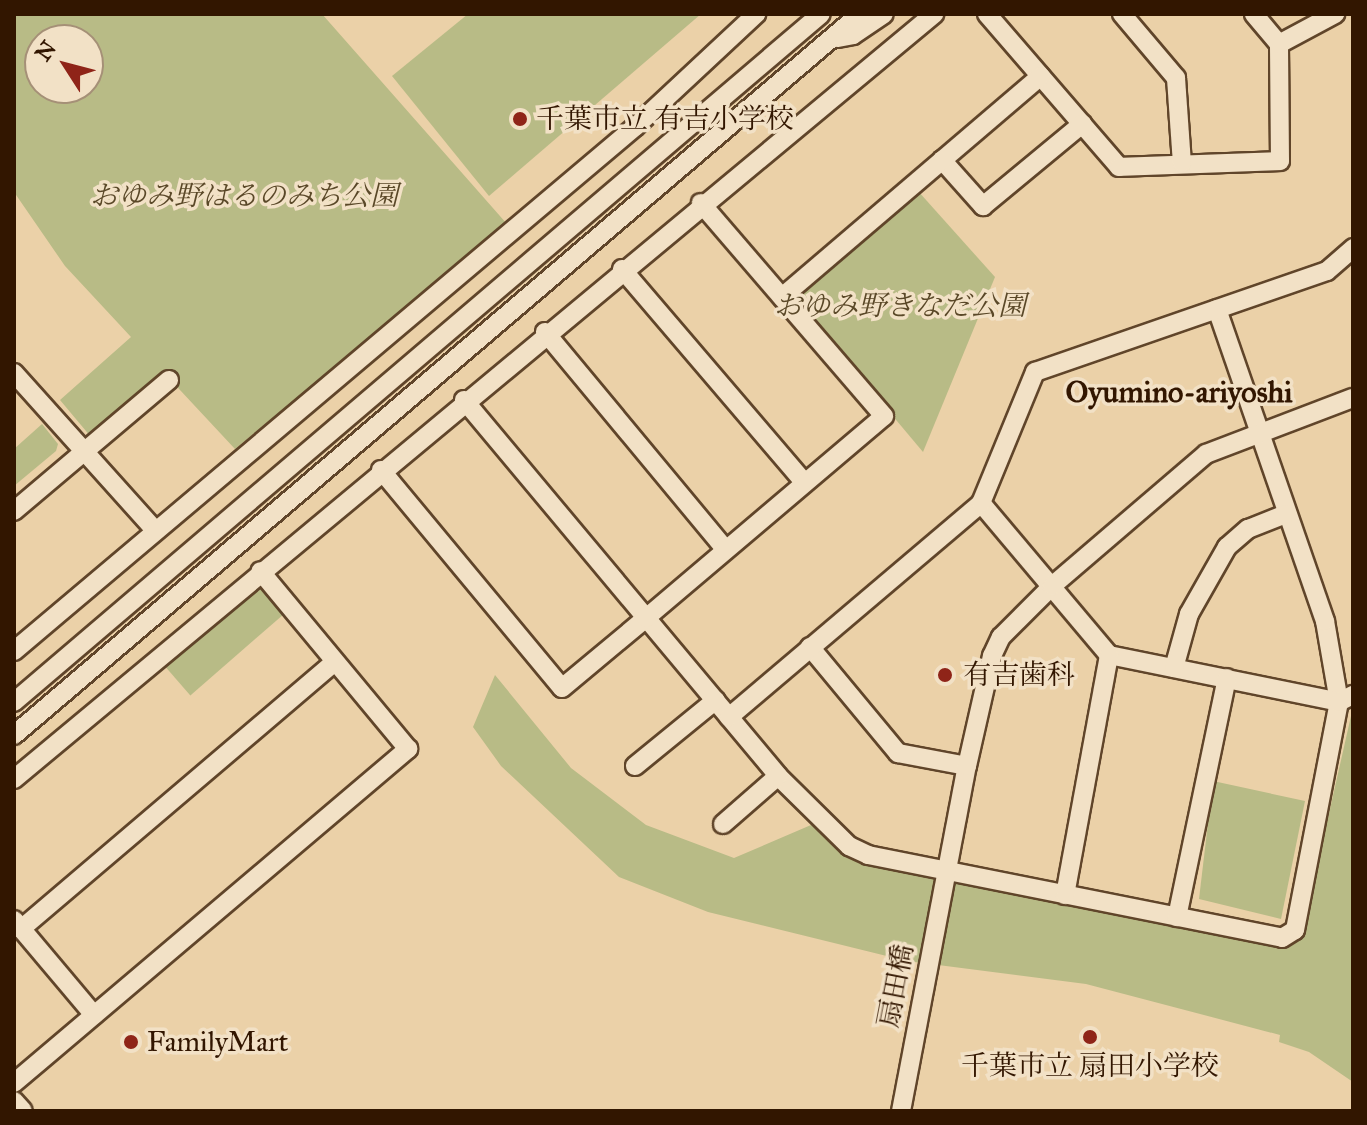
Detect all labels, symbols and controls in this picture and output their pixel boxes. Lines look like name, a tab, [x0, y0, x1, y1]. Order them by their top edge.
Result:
north arrow	[24, 24, 104, 104]
text: N	[29, 35, 62, 66]
place label: 千葉市立 有吉小学校	[536, 102, 794, 136]
marker: 千葉市立 有吉小学校	[511, 110, 529, 128]
park label: おゆみ野はるのみち公園	[90, 179, 398, 213]
park label: おゆみ野きなだ公園	[774, 289, 1026, 323]
district label: Oyumino-ariyoshi	[1066, 374, 1292, 410]
place label: 有吉歯科	[963, 658, 1075, 692]
marker: 有吉歯科	[934, 664, 956, 686]
street label: 扇田橋	[871, 942, 921, 1030]
place label: FamilyMart	[147, 1025, 288, 1059]
marker: 千葉市立 扇田小学校	[1081, 1028, 1099, 1046]
marker: FamilyMart	[122, 1033, 140, 1051]
place label: 千葉市立 扇田小学校	[961, 1049, 1219, 1083]

